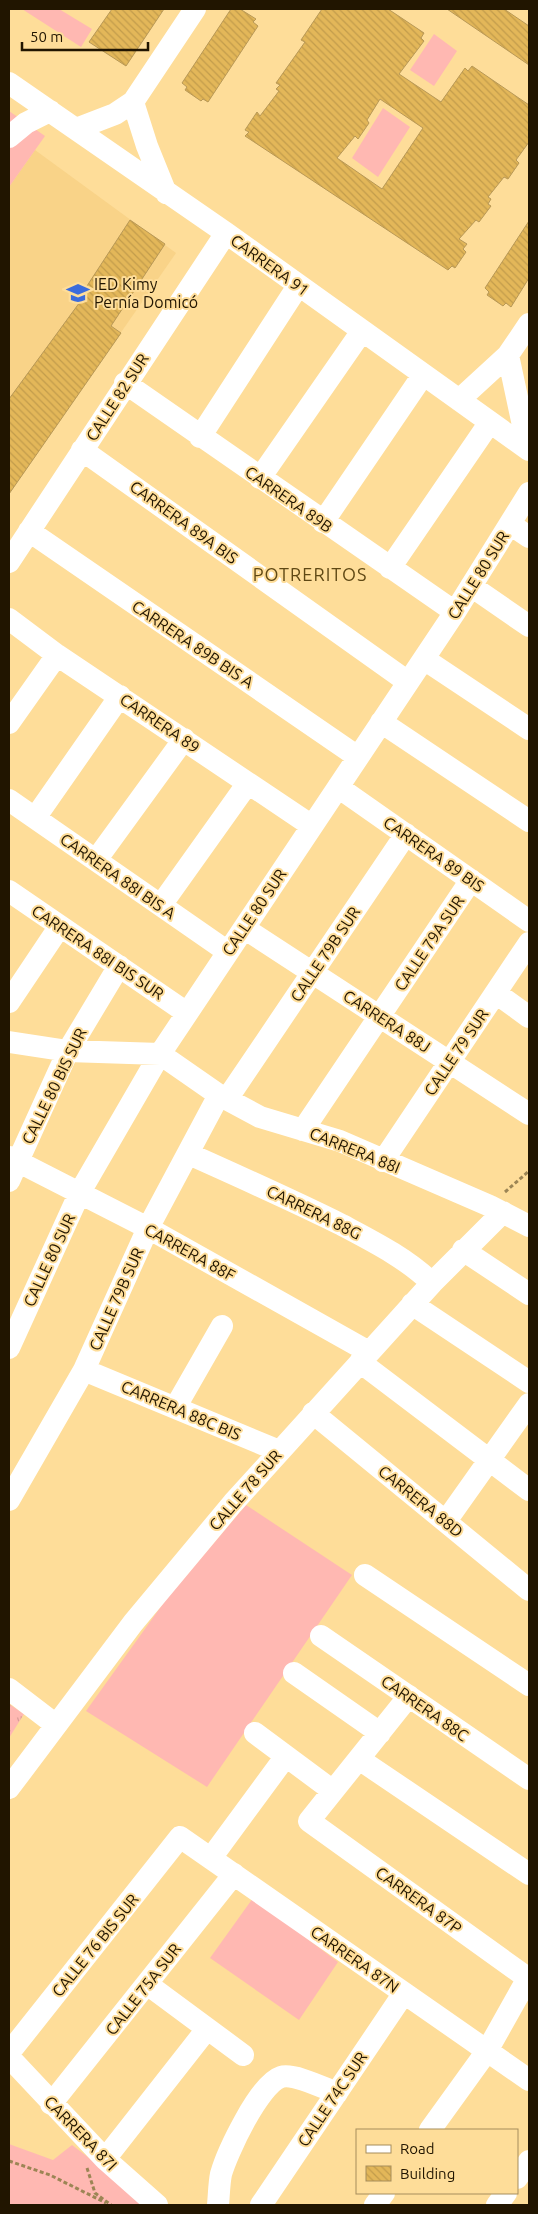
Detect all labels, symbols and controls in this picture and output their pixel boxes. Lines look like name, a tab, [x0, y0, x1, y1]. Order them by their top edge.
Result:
scale bar	[22, 20, 149, 52]
text: 50 m	[30, 28, 63, 45]
street label: CARRERA 91	[227, 231, 313, 299]
place label: IED Kimy Pernía Domicó	[94, 275, 198, 311]
school or university icon: IED Kimy Pernía Domicó	[65, 280, 91, 306]
street label: CALLE 82 SUR	[82, 350, 152, 444]
street label: CARRERA 89B	[242, 462, 336, 536]
street label: CARRERA 89A BIS	[127, 477, 241, 567]
street label: CALLE 80 SUR	[444, 528, 512, 622]
district label: POTRERITOS	[253, 564, 367, 584]
street label: CARRERA 89B BIS A	[129, 597, 258, 692]
street label: CARRERA 89	[117, 690, 203, 756]
street label: CARRERA 89 BIS	[380, 813, 488, 895]
street label: CARRERA 88I BIS A	[57, 829, 180, 923]
street label: CALLE 80 SUR	[218, 865, 290, 959]
street label: CALLE 79A SUR	[391, 892, 467, 994]
street label: CARRERA 88I BIS SUR	[29, 901, 167, 1003]
street label: CALLE 79B SUR	[287, 903, 363, 1005]
street label: CARRERA 88J	[340, 986, 434, 1056]
street label: CALLE 79 SUR	[420, 1005, 492, 1099]
street label: CALLE 80 BIS SUR	[18, 1025, 90, 1147]
street label: CARRERA 88I	[307, 1124, 403, 1176]
street label: CARRERA 88G	[264, 1181, 364, 1243]
street label: CALLE 80 SUR	[20, 1211, 78, 1309]
street label: CARRERA 88F	[142, 1220, 238, 1284]
street label: CALLE 79B SUR	[85, 1245, 147, 1353]
street label: CARRERA 88C BIS	[118, 1377, 244, 1443]
street label: CALLE 78 SUR	[205, 1446, 285, 1534]
street label: CARRERA 88D	[375, 1461, 467, 1541]
street label: CARRERA 88C	[378, 1671, 472, 1745]
street label: CARRERA 87P	[373, 1863, 465, 1937]
street label: CALLE 76 BIS SUR	[48, 1890, 142, 2000]
street label: CARRERA 87N	[307, 1922, 403, 1996]
street label: CALLE 75A SUR	[102, 1940, 184, 2038]
street label: CALLE 74C SUR	[294, 2048, 370, 2150]
street label: CARRERA 87I	[41, 2092, 121, 2174]
legend	[356, 2129, 518, 2194]
text: Road	[400, 2140, 435, 2157]
text: Building	[400, 2165, 455, 2182]

